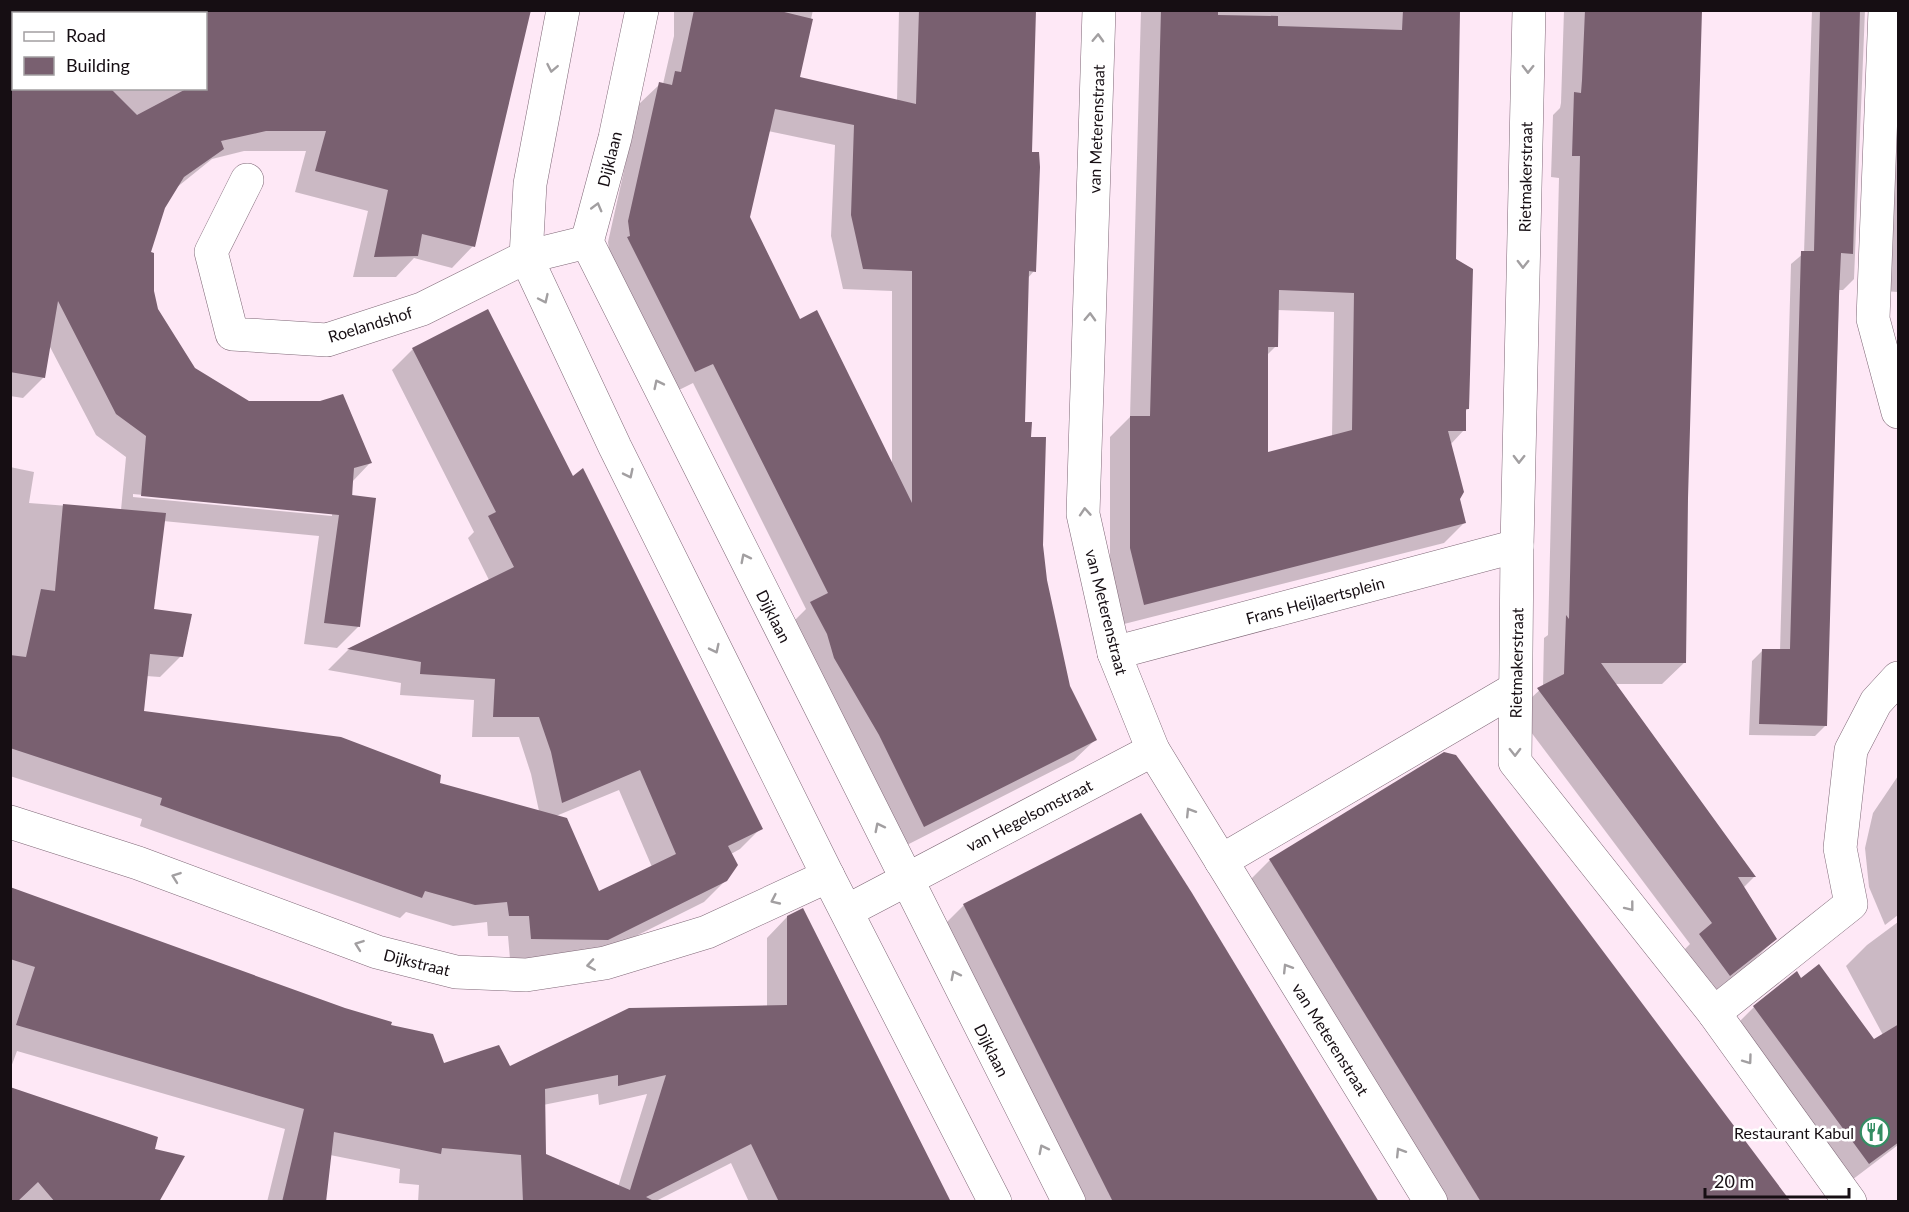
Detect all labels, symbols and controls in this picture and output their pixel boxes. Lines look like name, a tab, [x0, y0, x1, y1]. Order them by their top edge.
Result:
legend	[12, 12, 207, 90]
text: Road	[66, 24, 106, 46]
one-way arrow	[1092, 34, 1105, 43]
text: Building	[66, 54, 130, 76]
one-way arrow	[546, 63, 559, 73]
street label: van Meterenstraat	[1084, 64, 1108, 194]
one-way arrow	[1521, 64, 1534, 73]
street label: Rietmakerstraat	[1515, 121, 1535, 233]
street label: Dijklaan	[593, 129, 625, 189]
one-way arrow	[590, 202, 602, 213]
one-way arrow	[1517, 259, 1529, 268]
one-way arrow	[537, 292, 549, 303]
street label: Roelandshof	[326, 302, 415, 346]
one-way arrow	[1083, 313, 1096, 322]
one-way arrow	[653, 379, 665, 390]
one-way arrow	[1512, 454, 1525, 463]
one-way arrow	[621, 468, 633, 479]
one-way arrow	[1078, 507, 1091, 516]
street label: van Meterenstraat	[1082, 547, 1132, 677]
one-way arrow	[741, 554, 752, 565]
street label: Frans Heijlaertsplein	[1244, 572, 1386, 628]
street label: Dijklaan	[753, 587, 795, 645]
street label: Rietmakerstraat	[1506, 607, 1526, 719]
one-way arrow	[708, 643, 720, 654]
one-way arrow	[1509, 747, 1521, 756]
street label: van Hegelsomstraat	[963, 775, 1095, 855]
one-way arrow	[1186, 808, 1198, 818]
one-way arrow	[875, 822, 887, 833]
one-way arrow	[171, 872, 182, 885]
one-way arrow	[770, 893, 781, 905]
one-way arrow	[1622, 900, 1633, 911]
one-way arrow	[354, 940, 365, 953]
street label: Dijkstraat	[382, 945, 452, 979]
one-way arrow	[587, 959, 596, 971]
one-way arrow	[1282, 964, 1294, 974]
one-way arrow	[950, 971, 962, 982]
street label: van Meterenstraat	[1289, 979, 1373, 1099]
street label: Dijklaan	[971, 1021, 1013, 1079]
one-way arrow	[1741, 1054, 1752, 1065]
restaurant icon: Restaurant Kabul	[1859, 1116, 1891, 1148]
place label: Restaurant Kabul	[1734, 1123, 1854, 1142]
one-way arrow	[1039, 1145, 1050, 1156]
one-way arrow	[1396, 1148, 1408, 1158]
scale bar	[1705, 1161, 1849, 1199]
text: 20 m	[1714, 1170, 1754, 1192]

